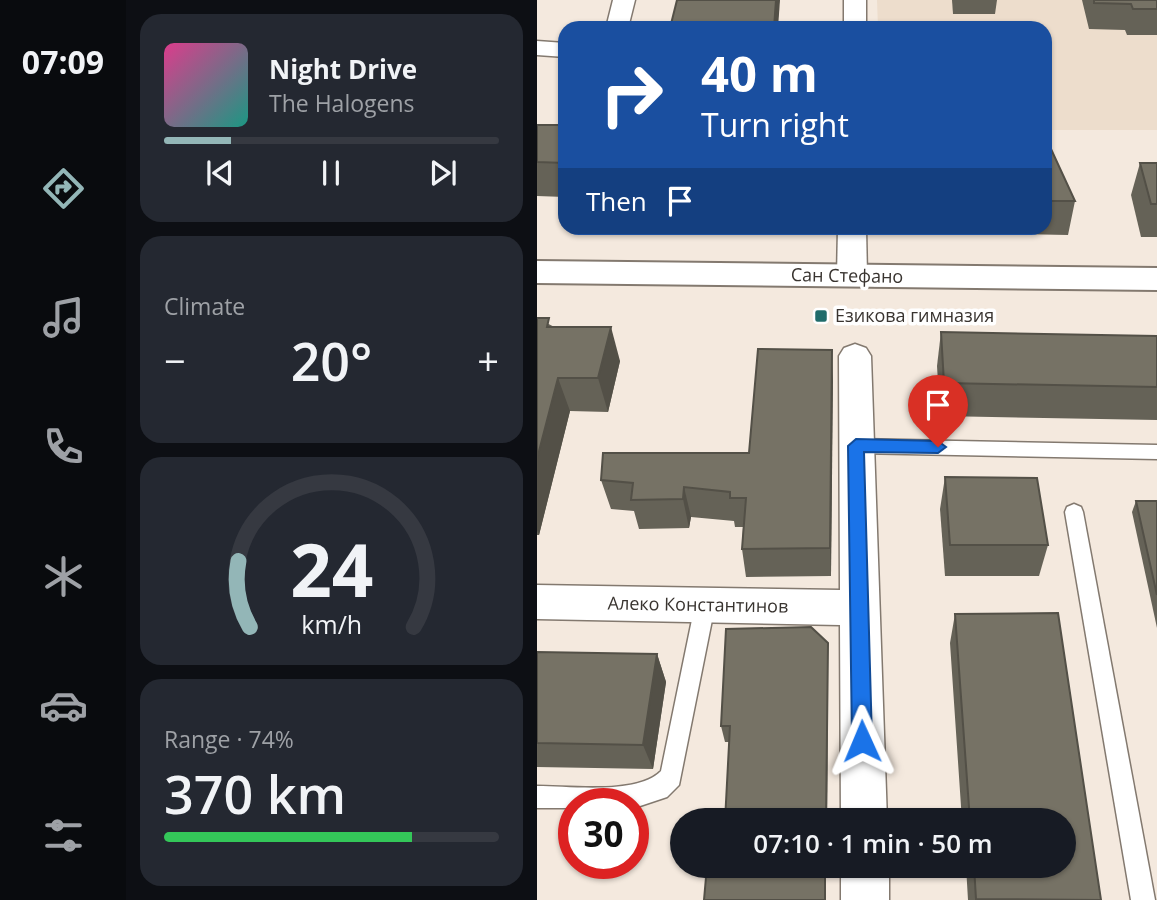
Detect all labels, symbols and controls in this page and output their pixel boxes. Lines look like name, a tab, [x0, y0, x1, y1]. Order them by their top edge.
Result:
text: 07:09	[22, 40, 104, 83]
text: 40 m	[701, 40, 818, 106]
icon: right	[586, 49, 677, 140]
text: Night Drive	[269, 51, 417, 87]
text: The Halogens	[269, 87, 415, 119]
text: Turn right	[701, 103, 849, 146]
icon: previous	[201, 154, 239, 192]
icon: pause	[312, 154, 350, 192]
icon: next	[424, 154, 462, 192]
icon: directions	[39, 164, 88, 213]
icon: arrive	[661, 182, 699, 220]
text: Then	[586, 183, 647, 219]
street label: Сан Стефано	[791, 262, 903, 288]
text: Climate	[164, 290, 245, 322]
icon: music	[39, 293, 88, 342]
place label: Езикова гимназия	[835, 303, 994, 327]
marker: Езикова гимназия	[813, 308, 829, 324]
text: 20°	[291, 325, 372, 396]
text: −	[164, 334, 186, 386]
text: +	[477, 334, 499, 386]
pin	[908, 375, 968, 447]
icon: arrive	[919, 386, 957, 424]
icon: phone	[39, 422, 88, 471]
text: 24	[290, 519, 373, 618]
icon: climate	[39, 552, 88, 601]
street label: Алеко Константинов	[607, 590, 789, 618]
text: km/h	[301, 607, 362, 641]
icon: car	[39, 681, 88, 730]
position arrow	[825, 704, 899, 778]
text: Range · 74%	[164, 723, 294, 755]
text: 370 km	[164, 758, 346, 829]
speed limit sign: 30	[558, 788, 649, 879]
icon: filters	[39, 811, 88, 860]
text: 07:10 · 1 min · 50 m	[753, 825, 993, 861]

